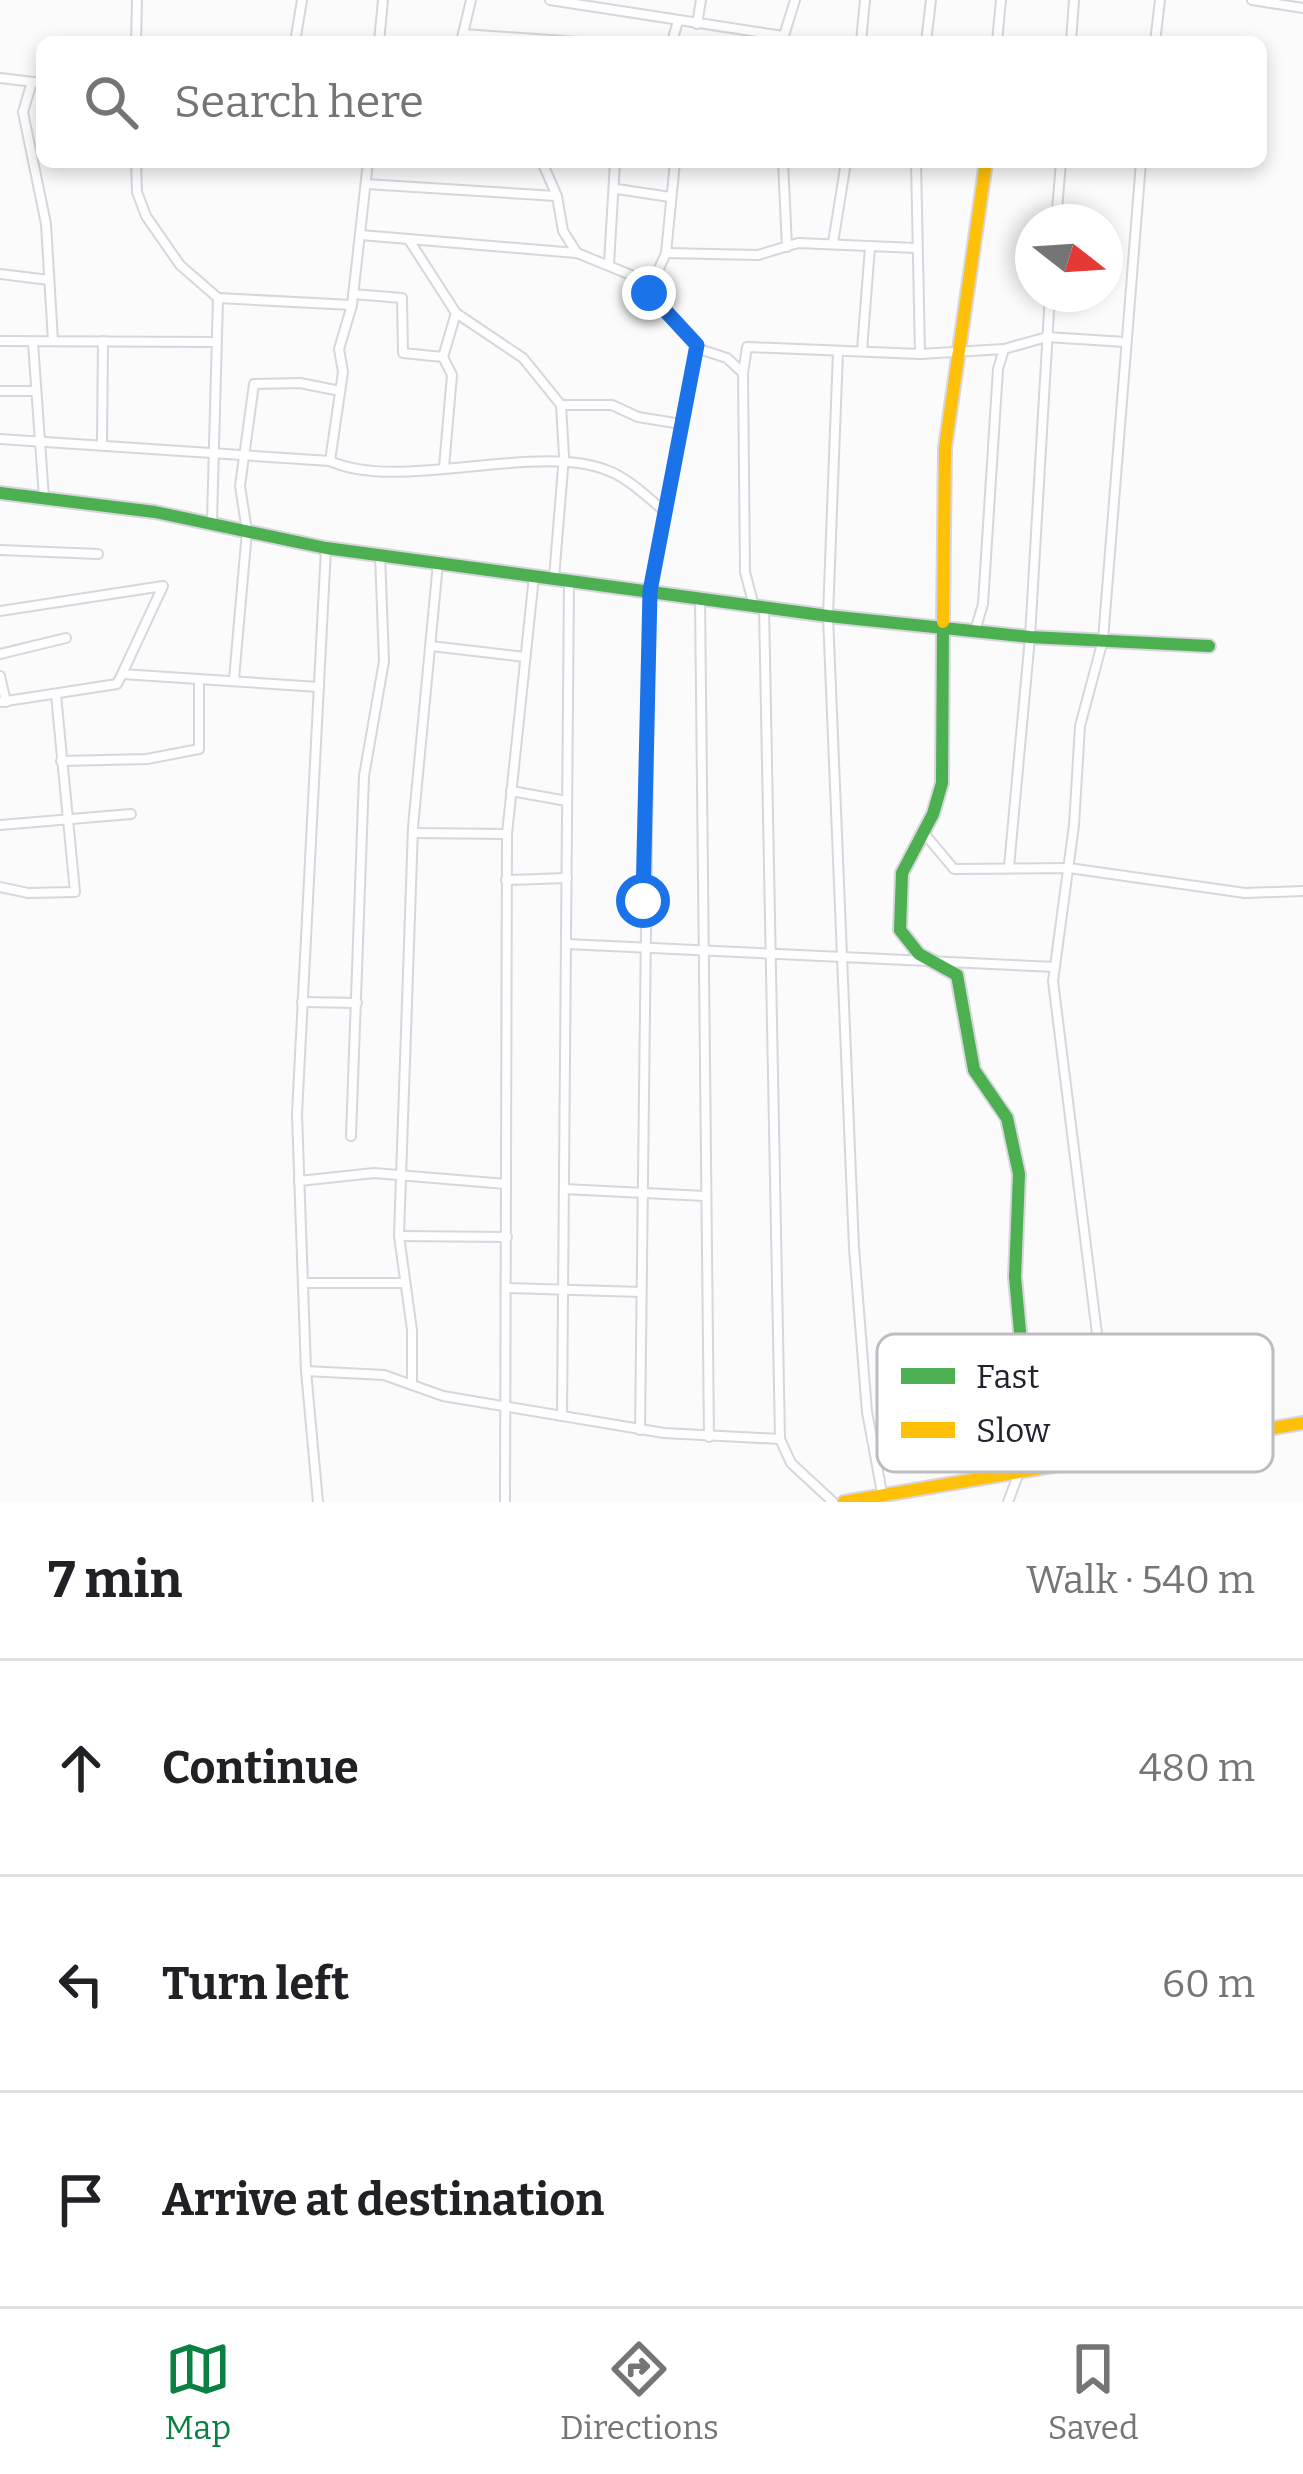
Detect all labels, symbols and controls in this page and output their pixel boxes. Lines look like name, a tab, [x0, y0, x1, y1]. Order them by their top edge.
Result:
search box	[36, 36, 1267, 168]
icon: search	[78, 69, 144, 135]
text: Search here	[174, 75, 424, 129]
north arrow	[1015, 204, 1123, 312]
route end	[622, 266, 676, 320]
route start	[616, 874, 670, 928]
legend	[877, 1334, 1273, 1472]
text: Fast	[976, 1357, 1039, 1397]
text: Slow	[976, 1411, 1051, 1451]
text: 7 min	[48, 1549, 182, 1611]
text: Walk · 540 m	[1026, 1557, 1255, 1603]
icon: ahead	[48, 1735, 114, 1801]
text: Continue	[162, 1741, 359, 1795]
text: 480 m	[1139, 1745, 1255, 1791]
icon: left	[48, 1951, 114, 2017]
text: Turn left	[162, 1957, 349, 2011]
text: 60 m	[1162, 1961, 1255, 2007]
icon: arrive	[48, 2167, 114, 2233]
text: Arrive at destination	[162, 2173, 604, 2227]
tab: Map	[165, 2336, 231, 2448]
tab: Directions	[560, 2336, 719, 2448]
tab: Saved	[1048, 2336, 1138, 2448]

